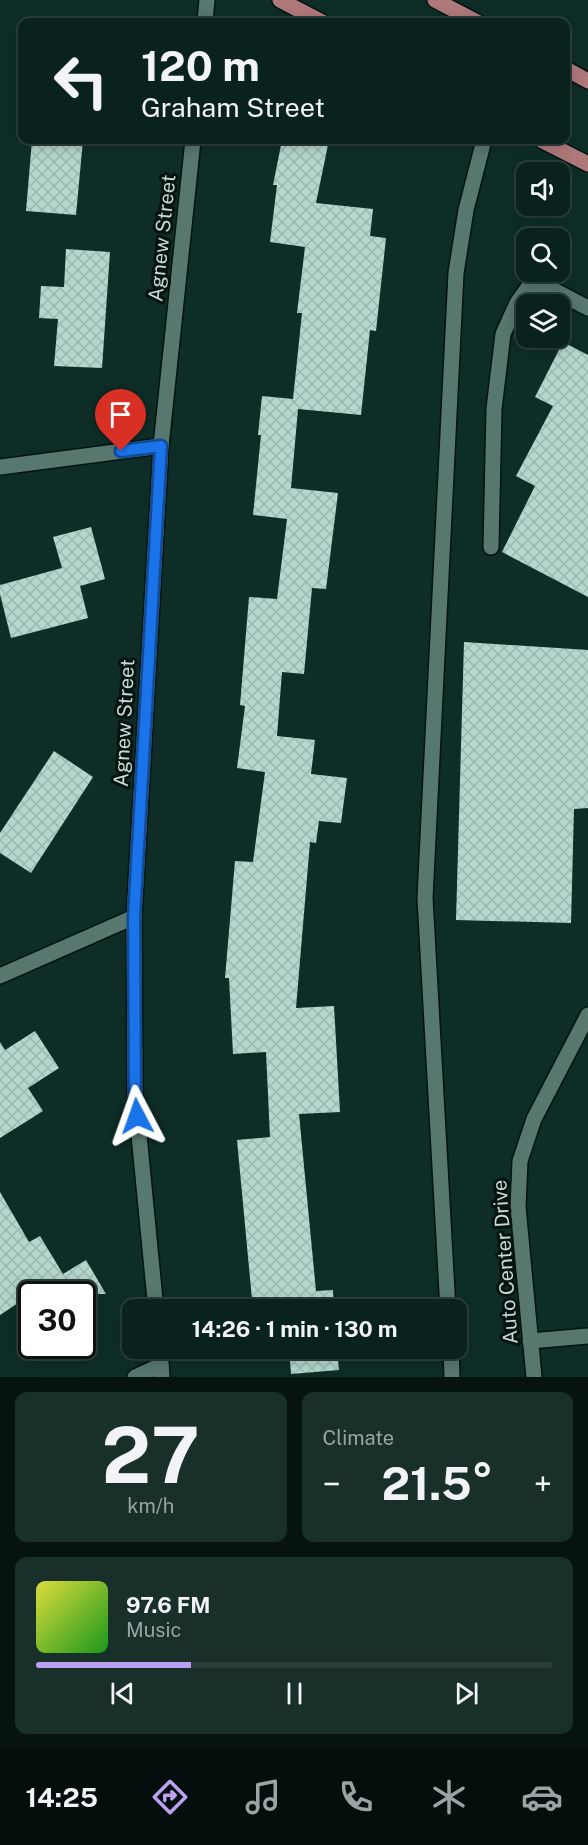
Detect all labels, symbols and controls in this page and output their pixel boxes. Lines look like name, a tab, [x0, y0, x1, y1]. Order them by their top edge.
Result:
text: 120 m	[141, 41, 260, 90]
icon: left	[42, 42, 120, 120]
text: Graham Street	[141, 91, 325, 123]
map controls	[516, 162, 570, 348]
button: sound	[516, 162, 570, 216]
street label: Agnew Street	[143, 173, 181, 303]
button: search	[516, 228, 570, 282]
button: layers	[516, 294, 570, 348]
pin	[95, 389, 146, 451]
icon: arrive	[104, 398, 137, 431]
street label: Agnew Street	[109, 659, 139, 787]
position arrow	[105, 1084, 169, 1148]
street label: Auto Center Drive	[487, 1179, 523, 1345]
speed limit sign: 30	[18, 1281, 96, 1359]
text: 14:26 · 1 min · 130 m	[192, 1316, 397, 1342]
text: 27	[102, 1409, 200, 1501]
text: Climate	[323, 1426, 394, 1450]
text: 21.5°	[381, 1457, 493, 1510]
text: −	[323, 1465, 341, 1503]
text: +	[534, 1465, 552, 1503]
text: km/h	[127, 1494, 174, 1518]
text: 97.6 FM	[126, 1592, 211, 1618]
text: Music	[126, 1618, 181, 1642]
icon: previous	[106, 1677, 139, 1710]
icon: pause	[278, 1677, 311, 1710]
icon: next	[450, 1677, 483, 1710]
icon: directions	[149, 1776, 191, 1818]
icon: music	[242, 1776, 284, 1818]
icon: phone	[335, 1776, 377, 1818]
icon: climate	[428, 1776, 470, 1818]
icon: car	[521, 1776, 563, 1818]
text: 14:25	[25, 1781, 98, 1813]

